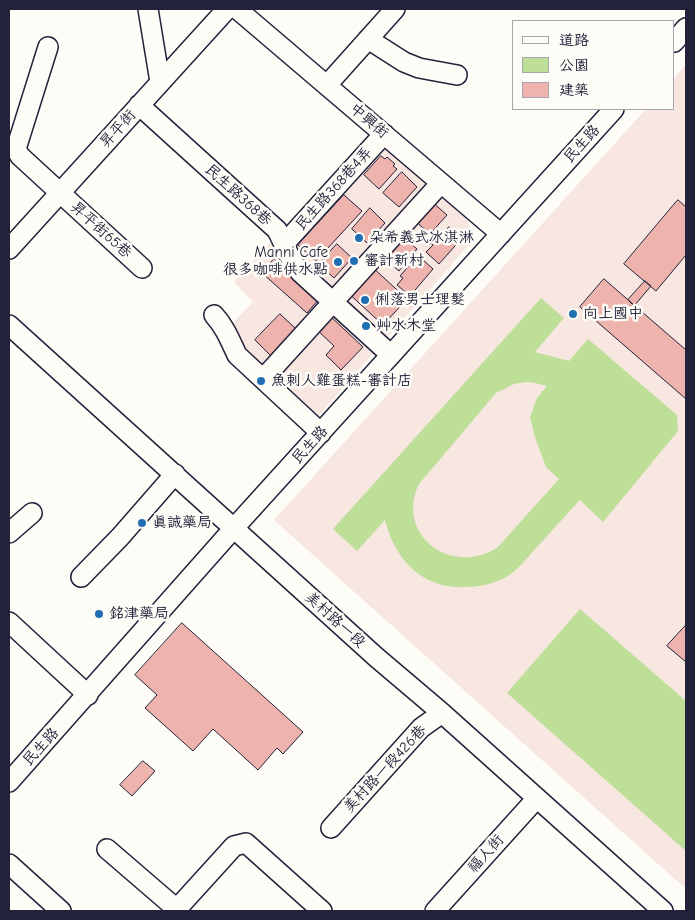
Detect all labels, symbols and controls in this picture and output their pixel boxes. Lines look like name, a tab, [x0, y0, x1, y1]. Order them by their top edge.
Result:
legend	[512, 20, 675, 110]
text: 道路	[559, 31, 589, 49]
text: 公園	[559, 56, 589, 74]
text: 建築	[559, 81, 589, 99]
street label: 中興街	[346, 100, 392, 142]
street label: 昇平街	[96, 106, 140, 152]
street label: 民生路	[560, 121, 604, 167]
street label: 民生路368巷4弄	[292, 144, 376, 234]
street label: 民生路368巷	[201, 160, 275, 230]
street label: 昇平街65巷	[67, 198, 135, 262]
place label: 朵希義式冰淇淋	[369, 229, 474, 247]
marker: 朵希義式冰淇淋	[353, 232, 365, 244]
place label: Manni Cafe 很多咖啡供水點	[223, 244, 328, 279]
place label: 審計新村	[364, 252, 424, 270]
marker: 審計新村	[348, 255, 360, 267]
marker: Manni Cafe 很多咖啡供水點	[332, 256, 344, 268]
place label: 俐落男士理髮	[375, 291, 465, 309]
marker: 俐落男士理髮	[359, 294, 371, 306]
place label: 向上國中	[583, 305, 643, 323]
marker: 向上國中	[567, 308, 579, 320]
place label: 艸水木堂	[376, 317, 436, 335]
marker: 艸水木堂	[360, 320, 372, 332]
place label: 魚刺人雞蛋糕-審計店	[271, 372, 412, 390]
marker: 魚刺人雞蛋糕-審計店	[255, 375, 267, 387]
street label: 民生路	[288, 422, 332, 468]
place label: 真誠藥局	[152, 514, 212, 532]
marker: 真誠藥局	[136, 517, 148, 529]
street label: 美村路一段	[301, 588, 369, 652]
place label: 銘津藥局	[109, 605, 169, 623]
marker: 銘津藥局	[93, 608, 105, 620]
street label: 美村路一段426巷	[340, 721, 430, 817]
street label: 民生路	[19, 724, 63, 770]
street label: 福人街	[464, 831, 508, 877]

